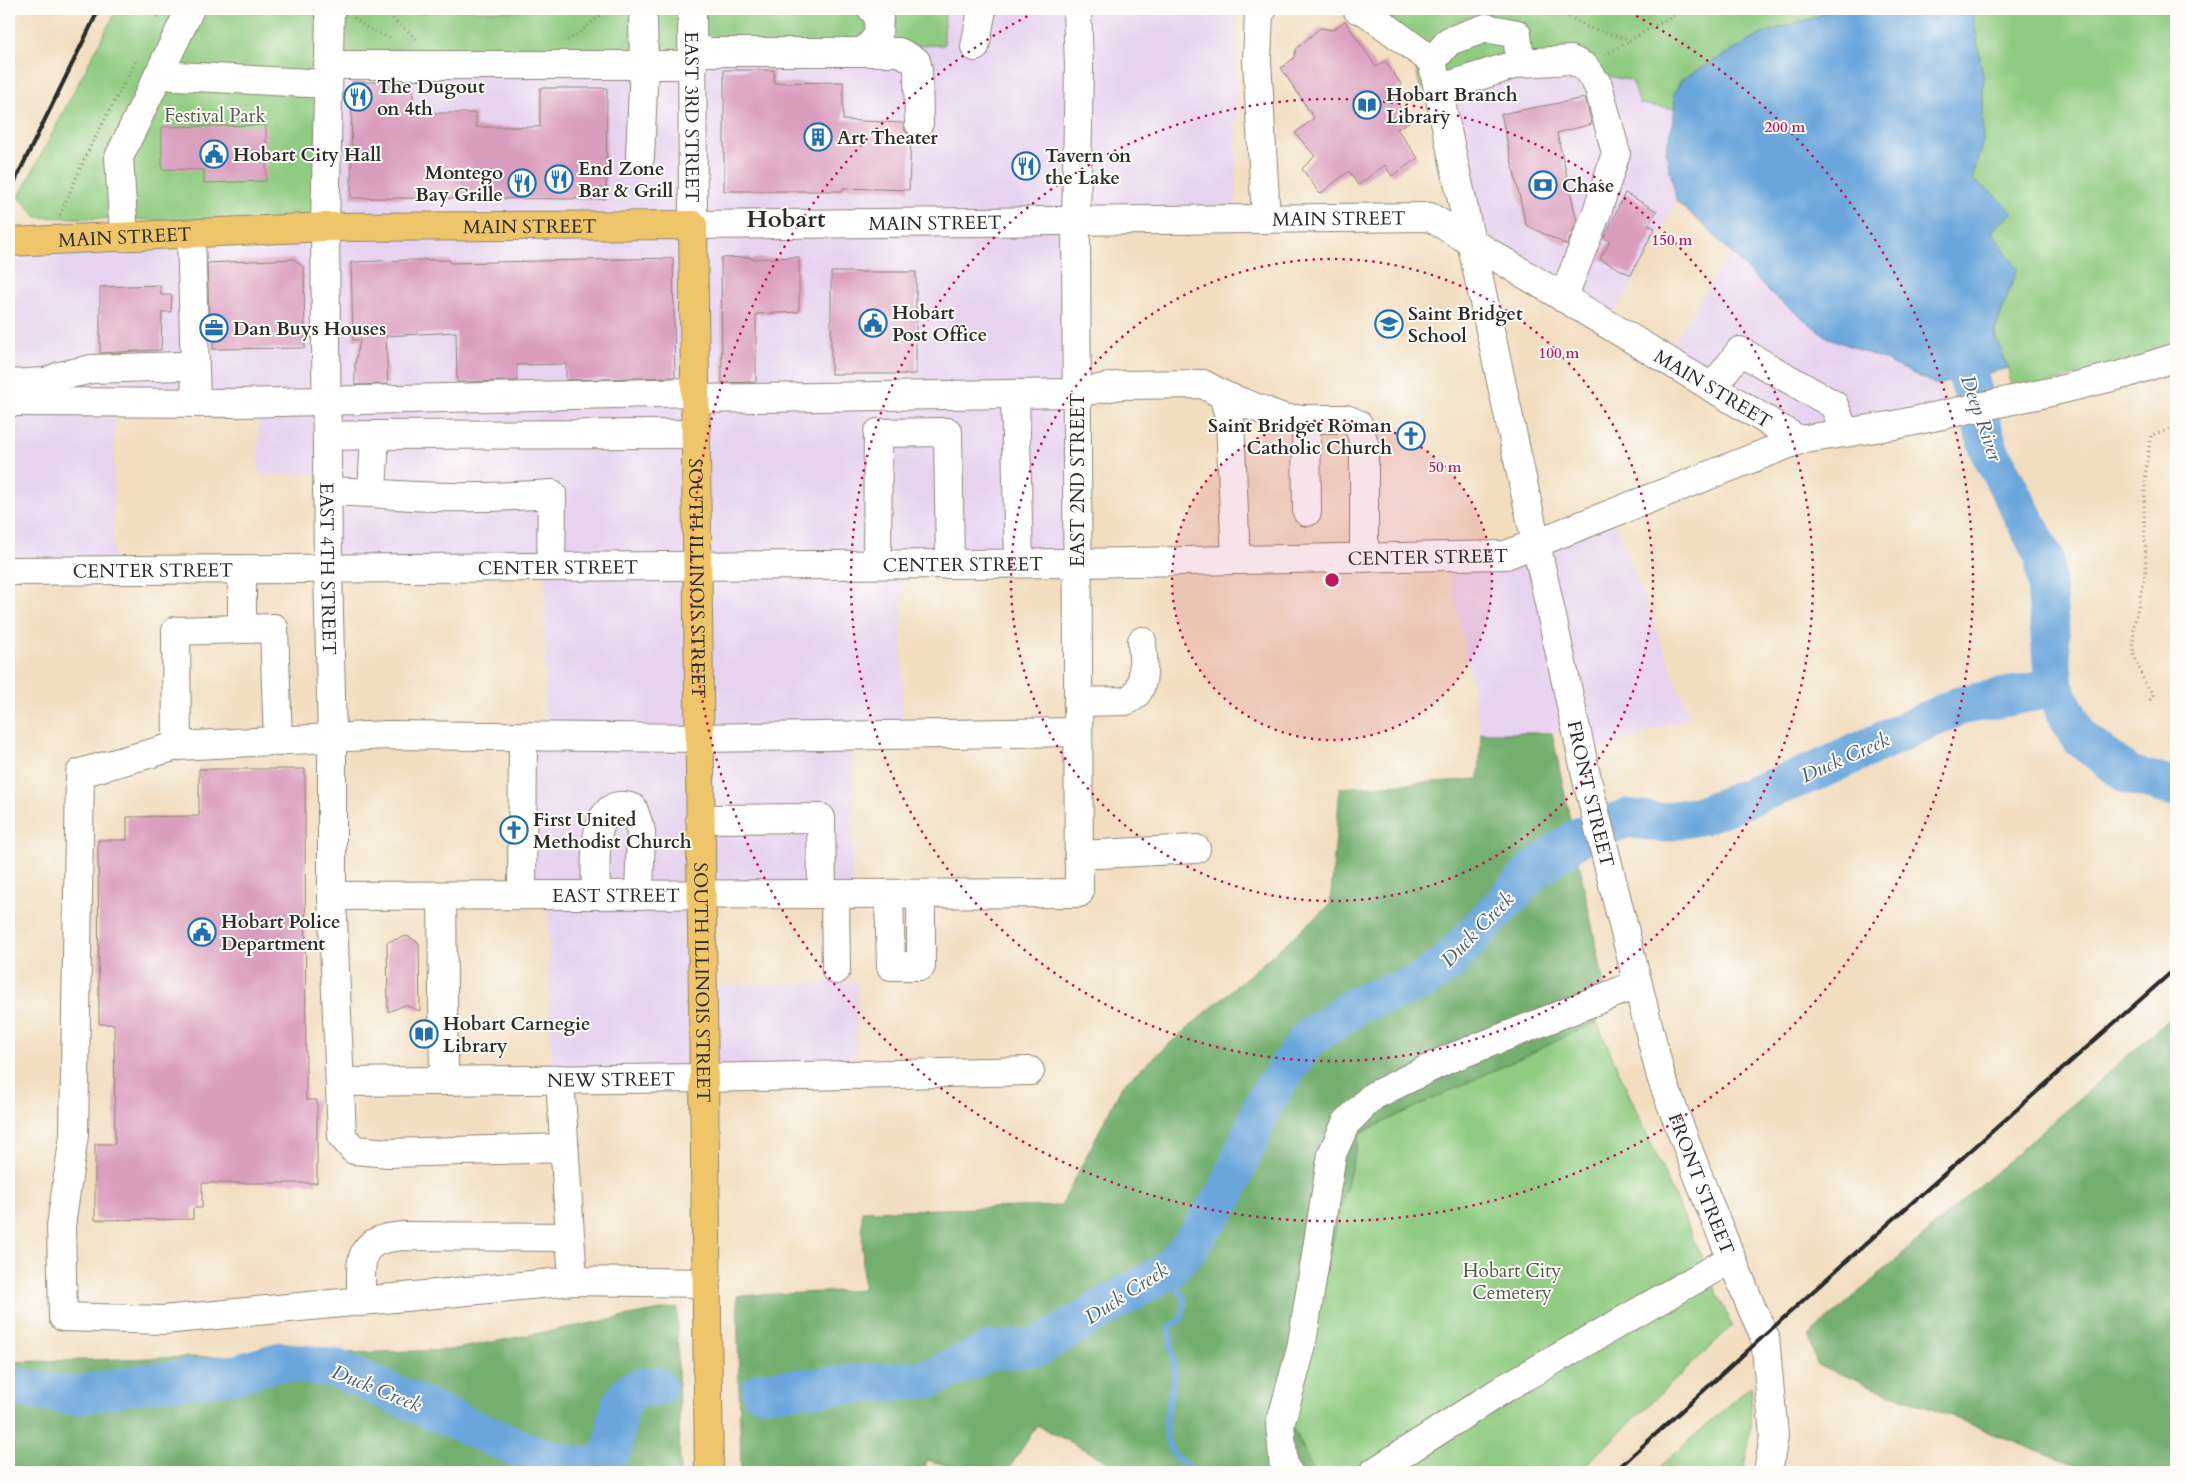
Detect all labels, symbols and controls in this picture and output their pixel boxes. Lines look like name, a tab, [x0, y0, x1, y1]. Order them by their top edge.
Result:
street label: EAST 3RD STREET	[678, 31, 705, 203]
place label: The Dugout on 4th	[377, 74, 485, 122]
restaurant icon: The Dugout on 4th	[343, 82, 373, 112]
place label: Hobart Branch Library	[1386, 82, 1518, 130]
library icon: Hobart Branch Library	[1352, 90, 1382, 120]
park label: Festival Park	[164, 103, 267, 129]
text: 200 m	[1765, 117, 1806, 137]
building icon: Art Theater	[803, 122, 833, 152]
place label: Art Theater	[837, 125, 938, 151]
public building icon: Hobart City Hall	[199, 139, 229, 169]
place label: Hobart City Hall	[233, 142, 382, 168]
place label: Tavern on the Lake	[1045, 143, 1132, 191]
restaurant icon: Tavern on the Lake	[1011, 151, 1041, 181]
place label: End Zone Bar & Grill	[578, 156, 674, 204]
place label: Montego Bay Grille	[415, 160, 503, 208]
restaurant icon: End Zone Bar & Grill	[544, 164, 574, 194]
restaurant icon: Montego Bay Grille	[507, 168, 537, 198]
bank icon: Chase	[1528, 170, 1558, 200]
place label: Chase	[1562, 173, 1614, 199]
district label: Hobart	[747, 203, 826, 236]
street label: MAIN STREET	[1272, 205, 1406, 233]
street label: MAIN STREET	[868, 210, 1002, 237]
street label: MAIN STREET	[463, 214, 596, 240]
street label: MAIN STREET	[58, 221, 192, 254]
text: 150 m	[1652, 230, 1693, 250]
place label: Hobart Post Office	[892, 300, 987, 348]
place label: Saint Bridget School	[1408, 301, 1523, 349]
public building icon: Hobart Post Office	[858, 308, 888, 338]
school or university icon: Saint Bridget School	[1374, 309, 1404, 339]
office icon: Dan Buys Houses	[199, 313, 229, 343]
place label: Dan Buys Houses	[233, 316, 386, 342]
text: 100 m	[1539, 343, 1580, 363]
street label: MAIN STREET	[1649, 343, 1777, 435]
water label: Deep River	[1954, 372, 2009, 466]
street label: EAST 2ND STREET	[1065, 393, 1091, 567]
place label: Saint Bridget Roman Catholic Church	[1208, 413, 1393, 461]
church icon: Saint Bridget Roman Catholic Church	[1396, 421, 1426, 451]
text: 50 m	[1428, 457, 1462, 477]
street label: SOUTH ILLINOIS STREET	[682, 458, 711, 699]
street label: EAST 4TH STREET	[313, 482, 342, 655]
street label: CENTER STREET	[1347, 543, 1508, 572]
street label: CENTER STREET	[883, 551, 1043, 578]
street label: CENTER STREET	[478, 554, 638, 581]
street label: CENTER STREET	[73, 557, 233, 585]
centre of rings	[1323, 571, 1341, 589]
street label: FRONT STREET	[1561, 718, 1620, 870]
water label: Duck Creek	[1796, 726, 1894, 789]
place label: First United Methodist Church	[533, 807, 692, 855]
church icon: First United Methodist Church	[499, 815, 529, 845]
street label: SOUTH ILLINOIS STREET	[687, 862, 716, 1103]
street label: EAST STREET	[552, 883, 680, 909]
water label: Duck Creek	[1435, 886, 1520, 973]
place label: Hobart Police Department	[221, 909, 341, 957]
public building icon: Hobart Police Department	[187, 917, 217, 947]
place label: Hobart Carnegie Library	[443, 1011, 590, 1059]
library icon: Hobart Carnegie Library	[409, 1019, 439, 1049]
street label: NEW STREET	[547, 1066, 675, 1094]
street label: FRONT STREET	[1662, 1110, 1740, 1259]
water label: Duck Creek	[1079, 1256, 1173, 1331]
park label: Hobart City Cemetery	[1463, 1258, 1561, 1306]
water label: Duck Creek	[328, 1358, 426, 1419]

